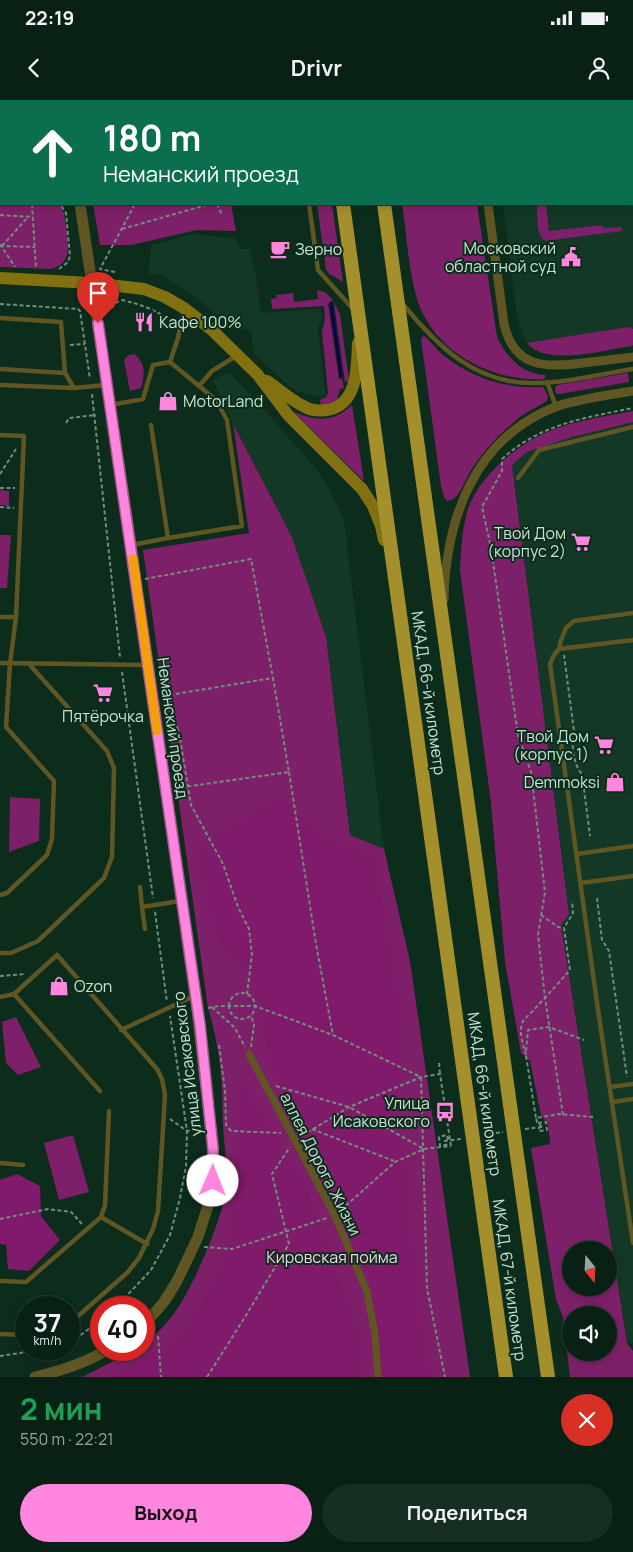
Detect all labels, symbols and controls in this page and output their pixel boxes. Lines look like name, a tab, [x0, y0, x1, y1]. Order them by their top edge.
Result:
text: 22:19	[25, 5, 74, 31]
text: Drivr	[291, 53, 342, 83]
icon: back	[20, 54, 48, 82]
icon: person	[585, 54, 613, 82]
text: 180 m	[103, 114, 201, 162]
icon: ahead	[20, 120, 85, 185]
text: Неманский проезд	[103, 159, 299, 189]
place label: Московский областной суд	[445, 237, 556, 277]
cafe icon: Зерно	[269, 238, 291, 260]
place label: Зерно	[295, 238, 342, 260]
public building icon: Московский областной суд	[560, 246, 582, 268]
pin	[77, 272, 119, 323]
icon: arrive	[84, 279, 112, 307]
restaurant icon: Кафе 100%	[133, 311, 155, 333]
place label: Кафе 100%	[159, 311, 242, 333]
shop icon: MotorLand	[157, 390, 179, 412]
place label: MotorLand	[183, 390, 263, 412]
place label: Твой Дом (корпус 2)	[487, 522, 566, 562]
supermarket icon: Твой Дом (корпус 2)	[570, 531, 592, 553]
street label: МКАД, 66-й километр	[407, 610, 451, 776]
street label: Неманский проезд	[152, 656, 194, 800]
supermarket icon: Пятёрочка	[92, 682, 114, 704]
place label: Пятёрочка	[62, 705, 144, 727]
place label: Твой Дом (корпус 1)	[513, 725, 589, 765]
supermarket icon: Твой Дом (корпус 1)	[593, 734, 615, 756]
place label: Demmoksi	[524, 771, 600, 793]
shop icon: Demmoksi	[604, 771, 626, 793]
shop icon: Ozon	[48, 975, 70, 997]
place label: Ozon	[74, 975, 112, 997]
street label: улица Исаковского	[167, 990, 207, 1138]
street label: МКАД, 66-й километр	[463, 1011, 507, 1177]
street label: аллея Дорога Жизни	[275, 1089, 367, 1239]
place label: Улица Исаковского	[333, 1092, 430, 1132]
bus stop icon: Улица Исаковского	[434, 1101, 456, 1123]
position arrow	[186, 1154, 238, 1206]
street label: МКАД, 67-й километр	[488, 1198, 532, 1362]
north arrow	[562, 1241, 618, 1296]
map controls	[562, 1241, 617, 1361]
park label: Кировская пойма	[266, 1246, 398, 1268]
speed limit sign: 40	[90, 1296, 155, 1361]
text: 37	[34, 1305, 61, 1340]
button: sound	[562, 1306, 617, 1361]
text: km/h	[34, 1332, 61, 1349]
text: 2 мин	[20, 1388, 103, 1429]
button: close	[561, 1394, 613, 1446]
text: 550 m · 22:21	[20, 1428, 113, 1450]
button: Выход	[20, 1484, 312, 1542]
button: Поделиться	[322, 1484, 613, 1542]

